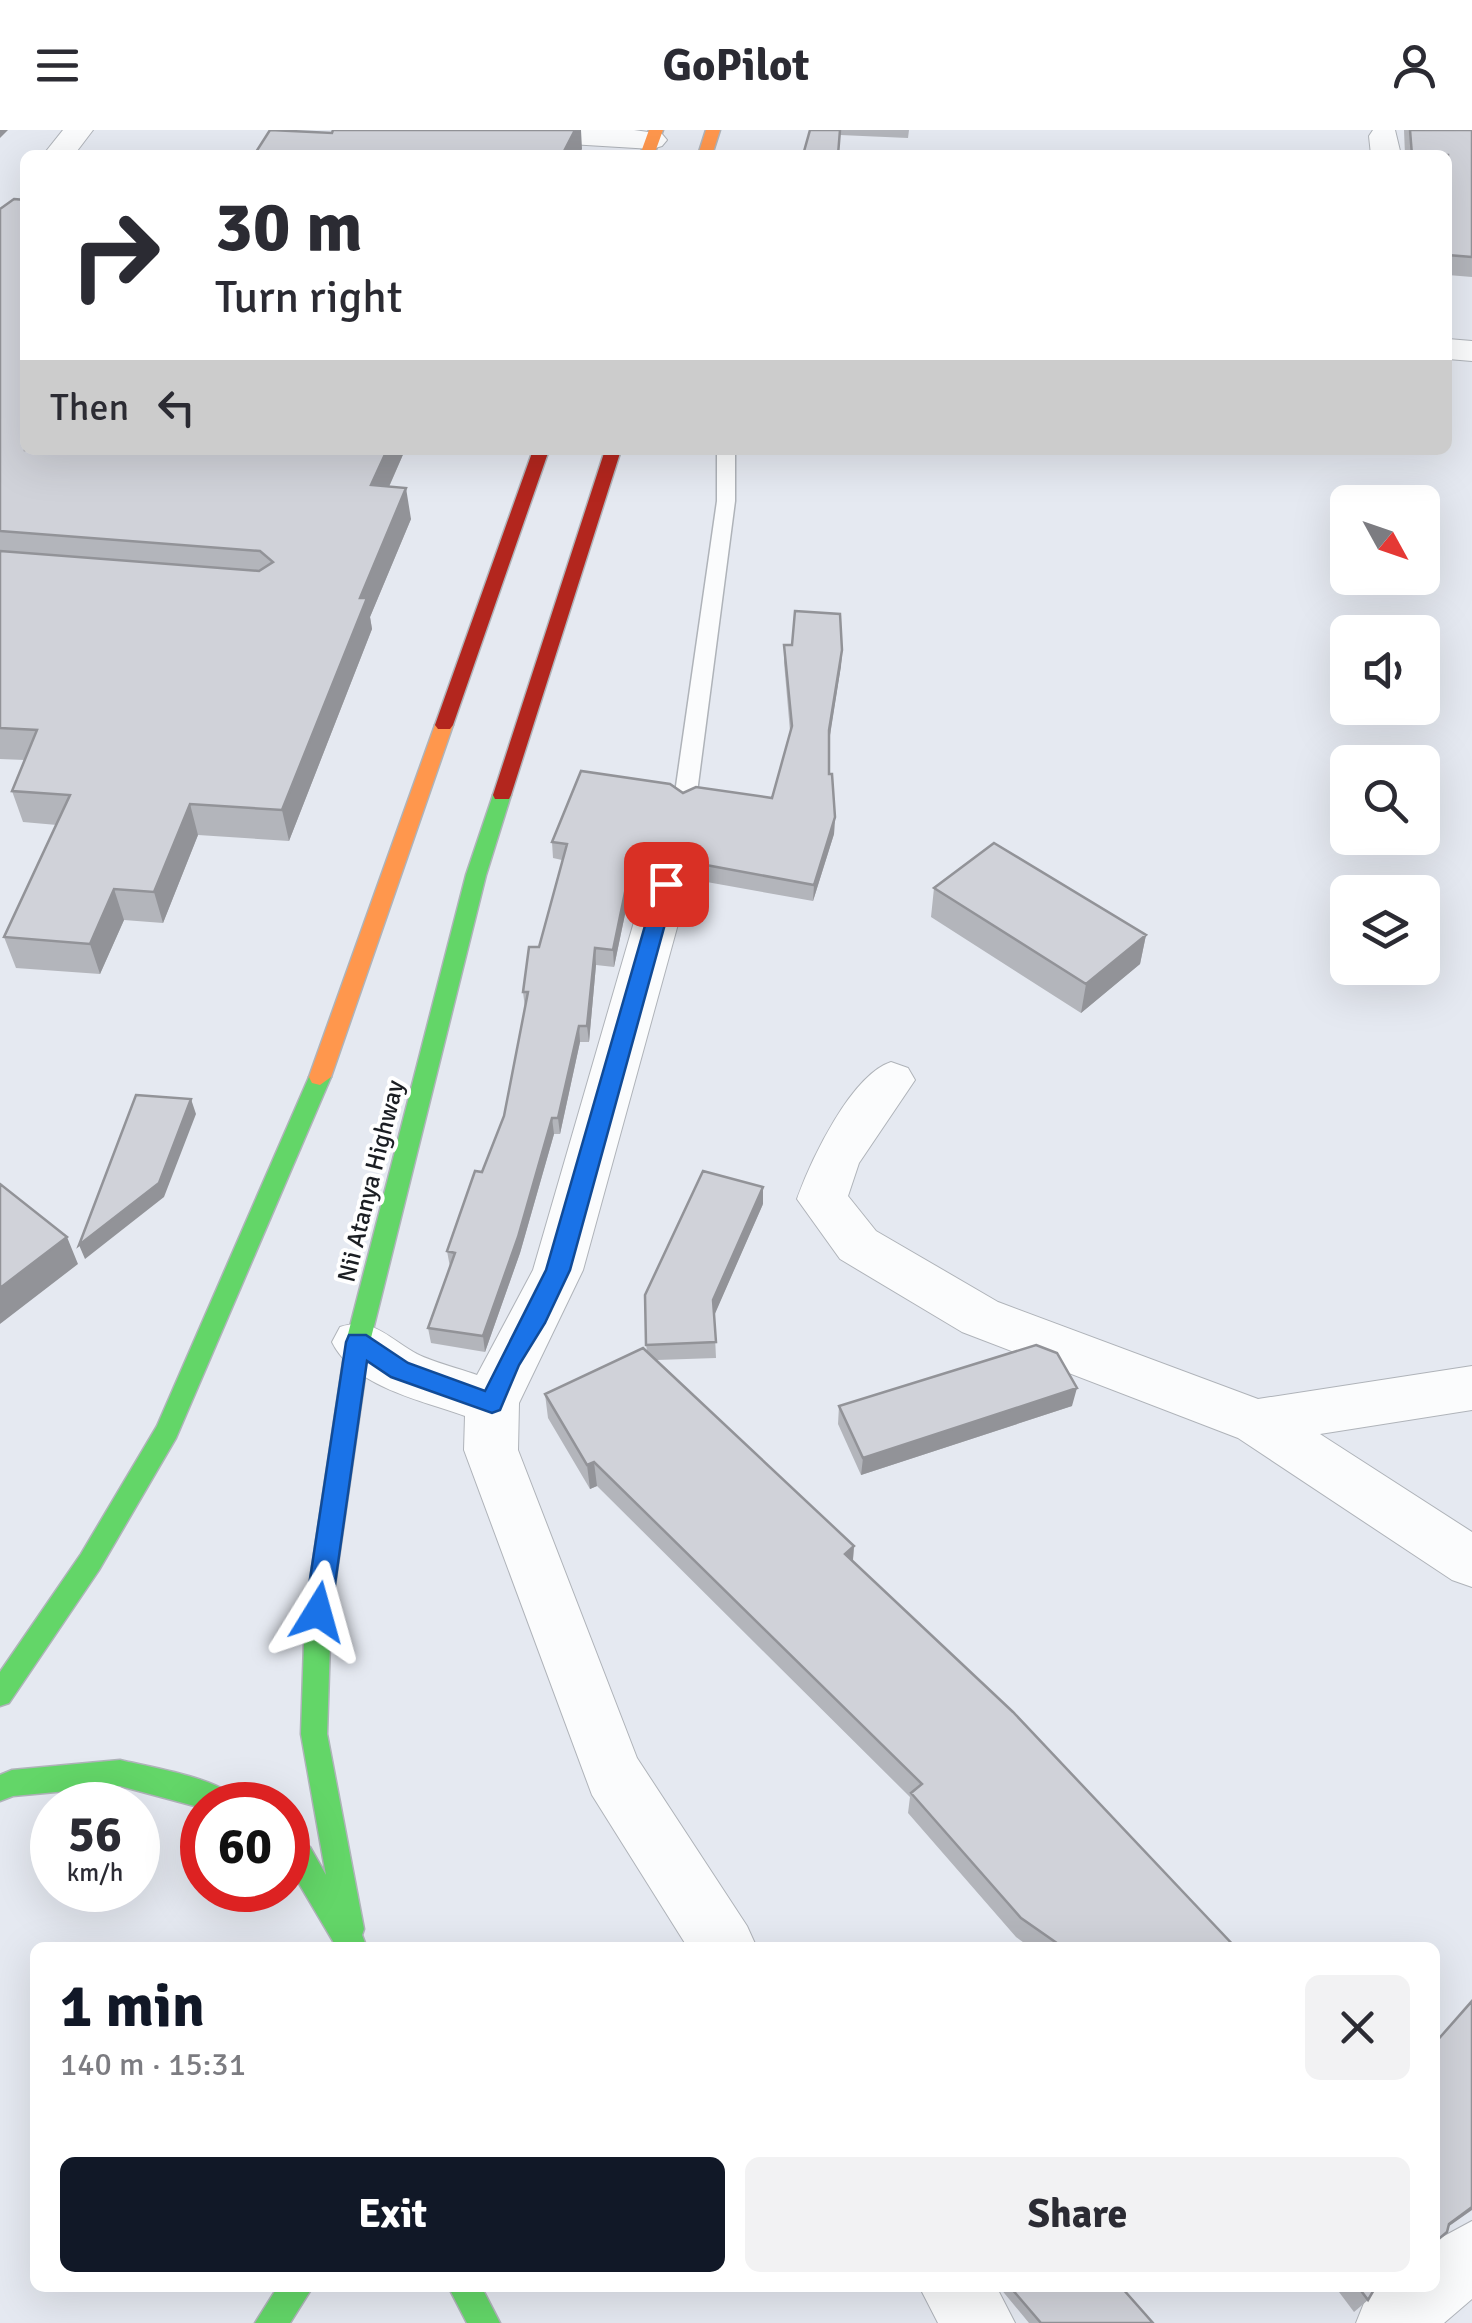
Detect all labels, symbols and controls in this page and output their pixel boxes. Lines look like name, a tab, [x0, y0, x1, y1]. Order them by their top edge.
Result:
icon: menu	[30, 38, 85, 93]
text: GoPilot	[663, 38, 809, 93]
icon: person	[1387, 38, 1442, 93]
text: 30 m	[215, 184, 363, 270]
icon: right	[50, 190, 180, 320]
text: Turn right	[215, 270, 403, 325]
icon: left	[149, 380, 204, 435]
text: Then	[50, 384, 129, 431]
north arrow	[1330, 485, 1440, 595]
map controls	[1330, 485, 1440, 985]
button: sound	[1330, 615, 1440, 725]
button: search	[1330, 745, 1440, 855]
pin	[624, 842, 709, 927]
icon: arrive	[639, 857, 694, 912]
button: layers	[1330, 875, 1440, 985]
street label: Nii Atanya Highway	[330, 1077, 411, 1285]
position arrow	[266, 1560, 370, 1664]
speed limit sign: 60	[180, 1782, 310, 1912]
text: 56	[68, 1804, 122, 1866]
text: km/h	[67, 1857, 123, 1888]
text: 1 min	[60, 1970, 205, 2044]
button: close	[1305, 1975, 1410, 2080]
text: 140 m · 15:31	[60, 2045, 246, 2084]
button: Exit	[60, 2157, 725, 2272]
button: Share	[745, 2157, 1410, 2272]

